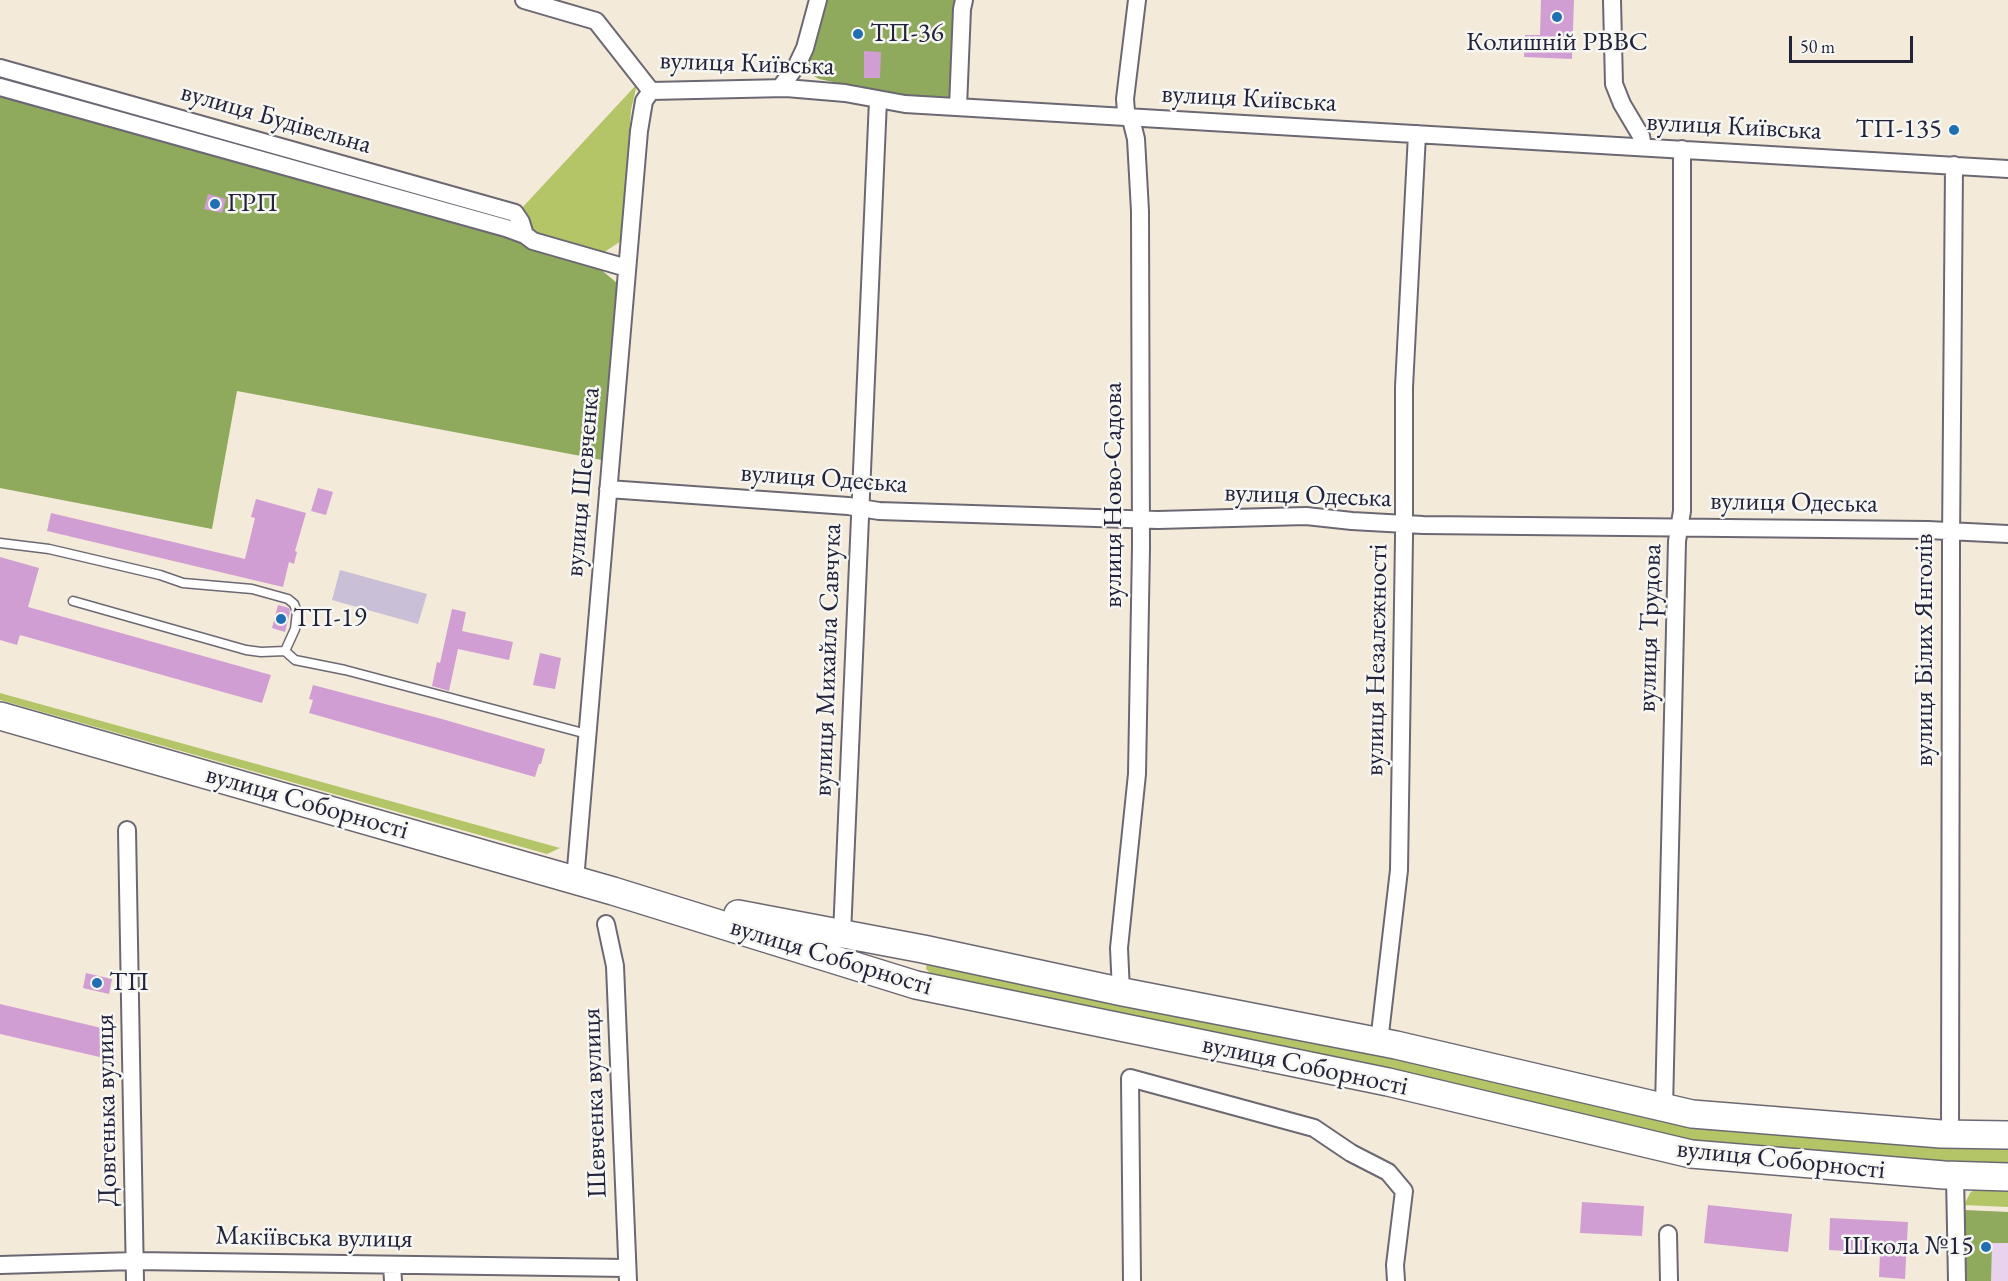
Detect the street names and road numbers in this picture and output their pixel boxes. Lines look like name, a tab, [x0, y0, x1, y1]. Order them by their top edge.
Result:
street label: вулиця Київська	[659, 45, 835, 83]
street label: вулиця Будівельна	[177, 76, 375, 162]
street label: вулиця Київська	[1161, 78, 1337, 120]
street label: вулиця Київська	[1646, 106, 1822, 148]
street label: вулиця Ново-Садова	[1098, 382, 1130, 608]
street label: вулиця Шевченка	[559, 386, 607, 578]
street label: вулиця Одеська	[739, 457, 909, 501]
street label: вулиця Одеська	[1224, 477, 1392, 515]
street label: вулиця Одеська	[1710, 485, 1878, 521]
street label: вулиця Михайла Савчука	[807, 523, 849, 797]
street label: вулиця Білих Янголів	[1909, 534, 1941, 766]
street label: вулиця Трудова	[1631, 543, 1669, 713]
street label: вулиця Незалежності	[1359, 544, 1395, 776]
street label: вулиця Соборності	[202, 759, 412, 847]
street label: вулиця Соборності	[726, 911, 936, 1003]
street label: Шевченка вулиця	[575, 1007, 615, 1199]
street label: Довгенька вулиця	[89, 1013, 125, 1207]
street label: вулиця Соборності	[1199, 1028, 1411, 1104]
street label: вулиця Соборності	[1675, 1133, 1887, 1187]
street label: Макіївська вулиця	[215, 1220, 413, 1256]

